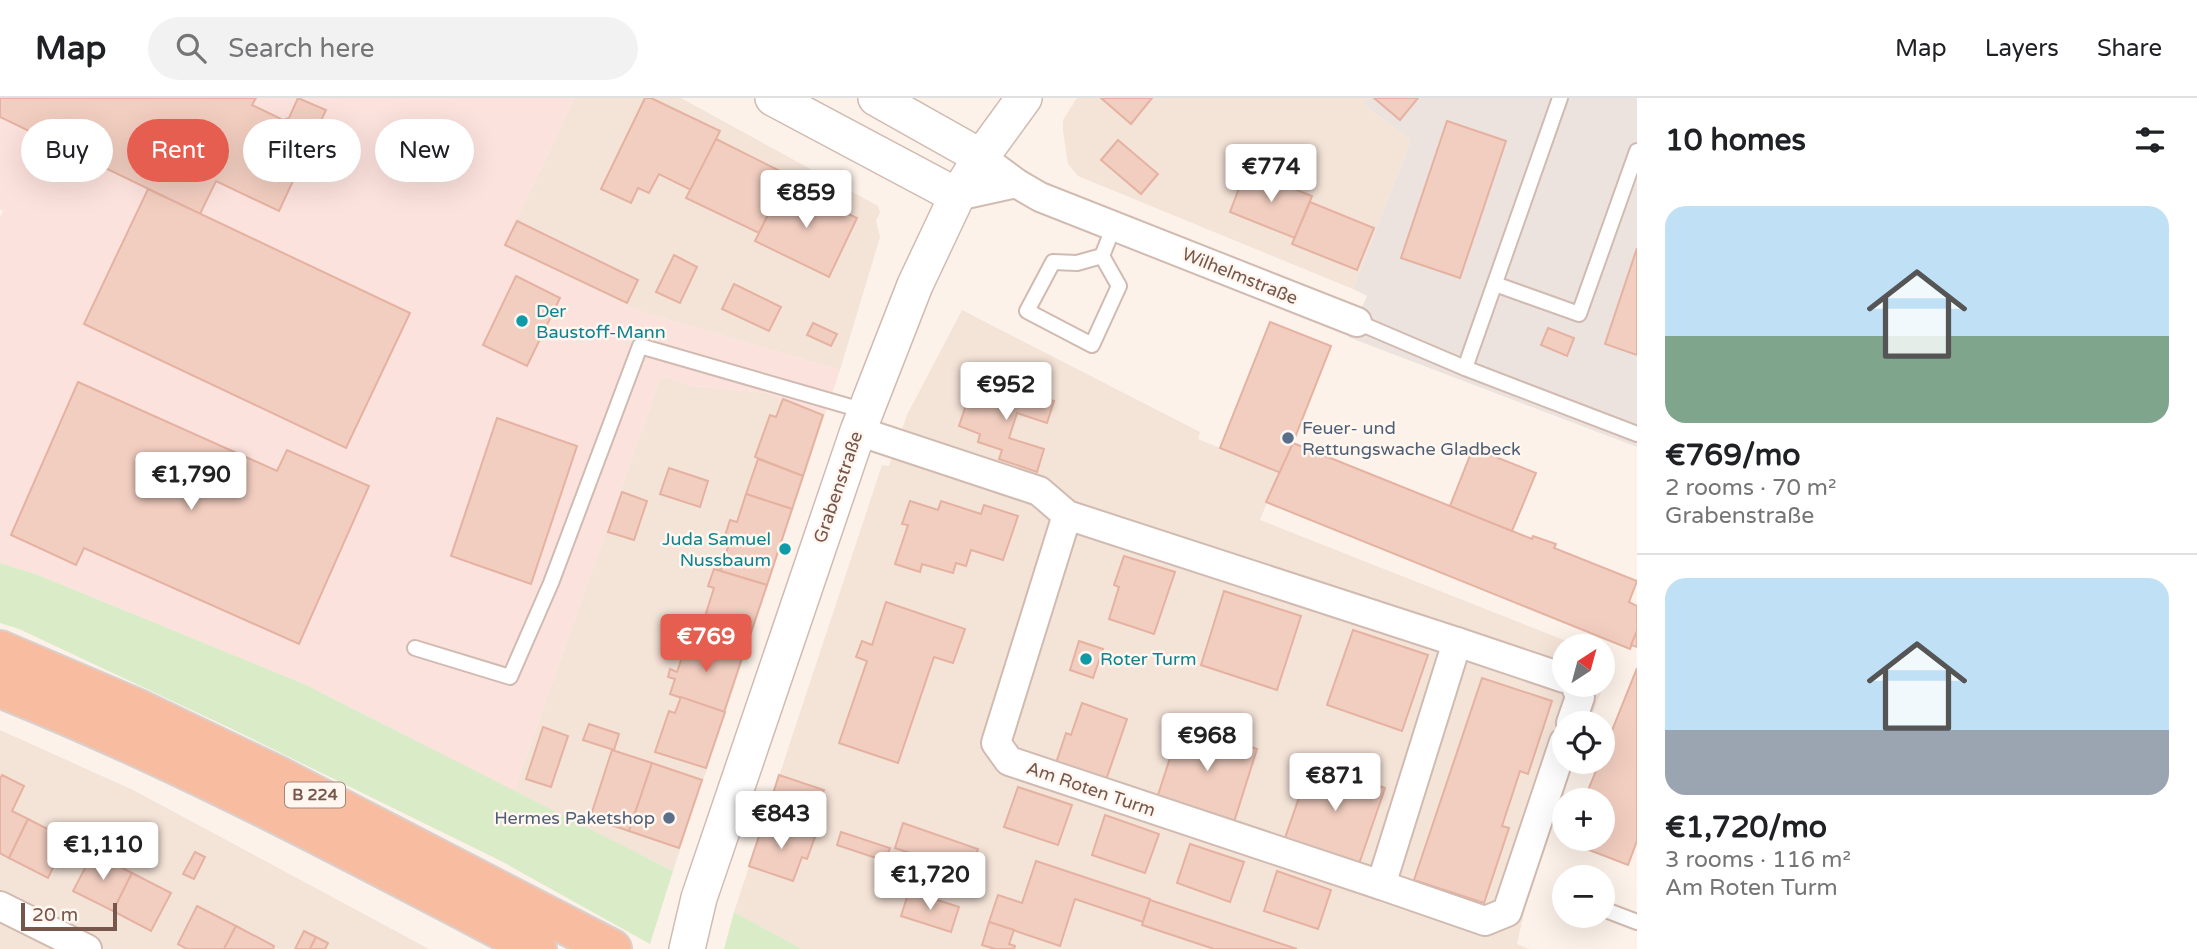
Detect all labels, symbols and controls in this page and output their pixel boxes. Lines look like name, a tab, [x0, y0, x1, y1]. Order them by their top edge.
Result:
search box	[148, 17, 638, 80]
text: Map	[35, 29, 106, 68]
icon: search	[172, 29, 210, 67]
text: Search here	[228, 33, 374, 64]
text: Map	[1895, 34, 1947, 63]
text: Layers	[1985, 34, 2059, 63]
text: Share	[2097, 34, 2162, 63]
chip: Buy	[21, 119, 113, 182]
chip: Rent	[127, 119, 229, 182]
chip: Filters	[243, 119, 361, 182]
chip: New	[375, 119, 474, 182]
icon: filters	[2131, 121, 2169, 159]
text: 10 homes	[1665, 122, 1806, 159]
pin: €774	[1230, 144, 1312, 204]
text: €774	[1241, 153, 1301, 181]
pin: €859	[765, 170, 847, 230]
text: €859	[776, 179, 836, 207]
street label: Wilhelmstraße	[1179, 243, 1301, 309]
icon: home	[1854, 251, 1980, 377]
place label: Der Baustoff-Mann	[536, 300, 666, 343]
marker: Der Baustoff-Mann	[514, 313, 530, 329]
pin: €952	[965, 362, 1047, 422]
text: €952	[976, 371, 1036, 399]
place label: Feuer- und Rettungswache Gladbeck	[1302, 417, 1521, 460]
street label: Grabenstraße	[809, 428, 867, 546]
marker: Feuer- und Rettungswache Gladbeck	[1280, 430, 1296, 446]
text: €769/mo	[1665, 437, 1801, 474]
pin: €1,790	[134, 452, 248, 512]
text: €1,790	[151, 461, 231, 489]
text: 2 rooms · 70 m²	[1665, 474, 1836, 502]
text: Grabenstraße	[1665, 502, 1814, 530]
place label: Juda Samuel Nussbaum	[662, 528, 771, 571]
marker: Juda Samuel Nussbaum	[777, 541, 793, 557]
pin: €769	[665, 614, 747, 674]
text: €769	[676, 623, 736, 651]
icon: home	[1854, 623, 1980, 749]
north arrow	[1552, 634, 1615, 696]
map controls	[1552, 634, 1615, 928]
place label: Roter Turm	[1100, 648, 1196, 670]
marker: Roter Turm	[1078, 651, 1094, 667]
button: locate	[1552, 711, 1615, 774]
pin: €968	[1166, 714, 1248, 773]
text: €968	[1177, 722, 1237, 750]
pin: €871	[1294, 754, 1376, 813]
street label: Am Roten Turm	[1024, 757, 1158, 821]
text: €871	[1305, 762, 1365, 790]
road number: B 224	[285, 782, 345, 808]
button: +	[1552, 788, 1615, 851]
pin: €843	[740, 792, 822, 851]
text: €843	[751, 800, 811, 828]
place label: Hermes Paketshop	[494, 807, 655, 829]
text: €1,720/mo	[1665, 809, 1827, 846]
marker: Hermes Paketshop	[661, 810, 677, 826]
pin: €1,110	[46, 822, 160, 882]
text: €1,110	[63, 831, 143, 859]
text: 3 rooms · 116 m²	[1665, 846, 1851, 874]
pin: €1,720	[873, 852, 987, 912]
text: €1,720	[890, 861, 970, 889]
button: −	[1552, 865, 1615, 928]
text: Am Roten Turm	[1665, 874, 1838, 902]
scale bar	[21, 900, 117, 932]
text: 20 m	[32, 904, 78, 926]

